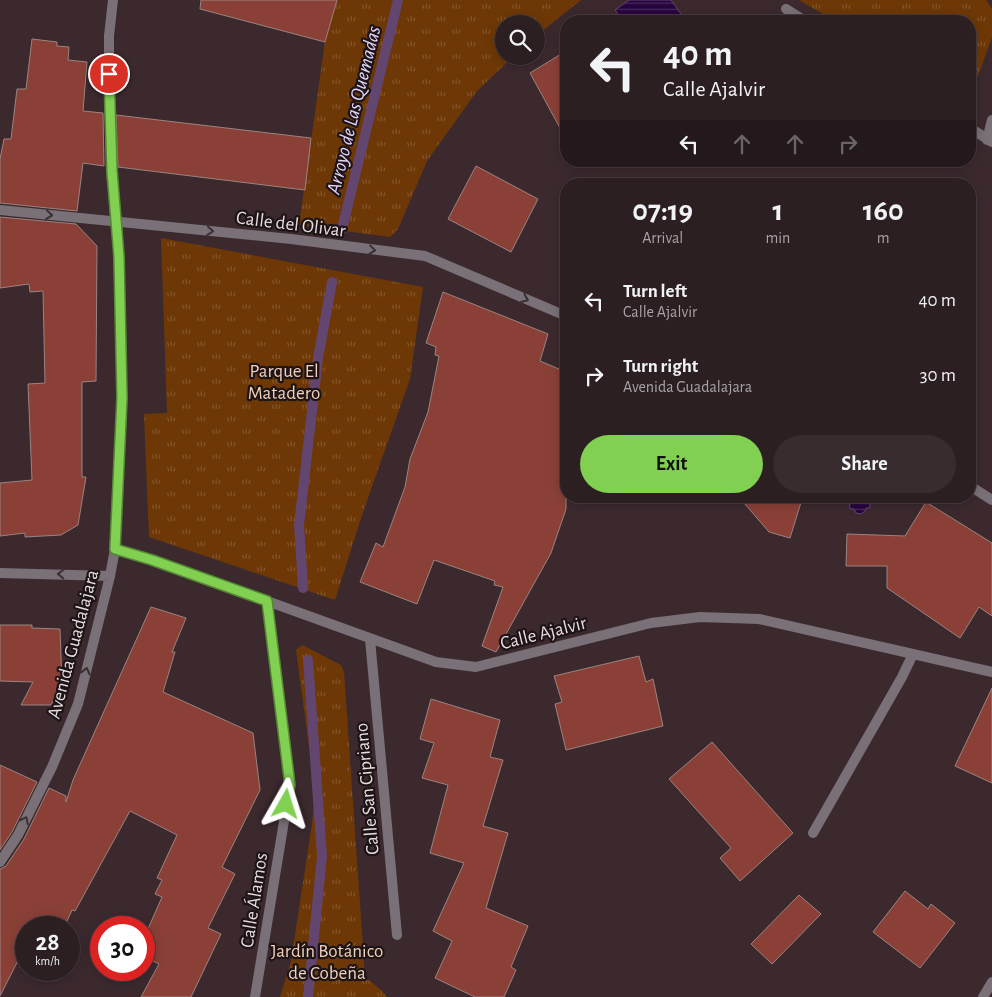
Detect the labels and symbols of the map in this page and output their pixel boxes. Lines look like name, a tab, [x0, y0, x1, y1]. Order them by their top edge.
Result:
water label: Arroyo de Las Quemadas	[323, 24, 385, 197]
pin	[88, 53, 130, 95]
street label: Calle del Olivar	[235, 208, 347, 241]
one-way arrow	[45, 209, 53, 220]
one-way arrow	[206, 225, 214, 236]
one-way arrow	[367, 244, 376, 254]
one-way arrow	[520, 292, 529, 303]
park label: Parque El Matadero	[248, 362, 320, 403]
street label: Avenida Guadalajara	[44, 568, 103, 721]
one-way arrow	[57, 568, 65, 579]
street label: Calle Ajalvir	[498, 614, 588, 653]
one-way arrow	[81, 667, 91, 675]
street label: Calle San Cipriano	[352, 722, 383, 856]
position arrow	[259, 777, 311, 829]
one-way arrow	[19, 816, 29, 825]
street label: Calle Álamos	[236, 851, 271, 949]
speed limit sign: 30	[90, 916, 155, 981]
park label: Jardín Botánico de Cobeña	[271, 942, 383, 983]

